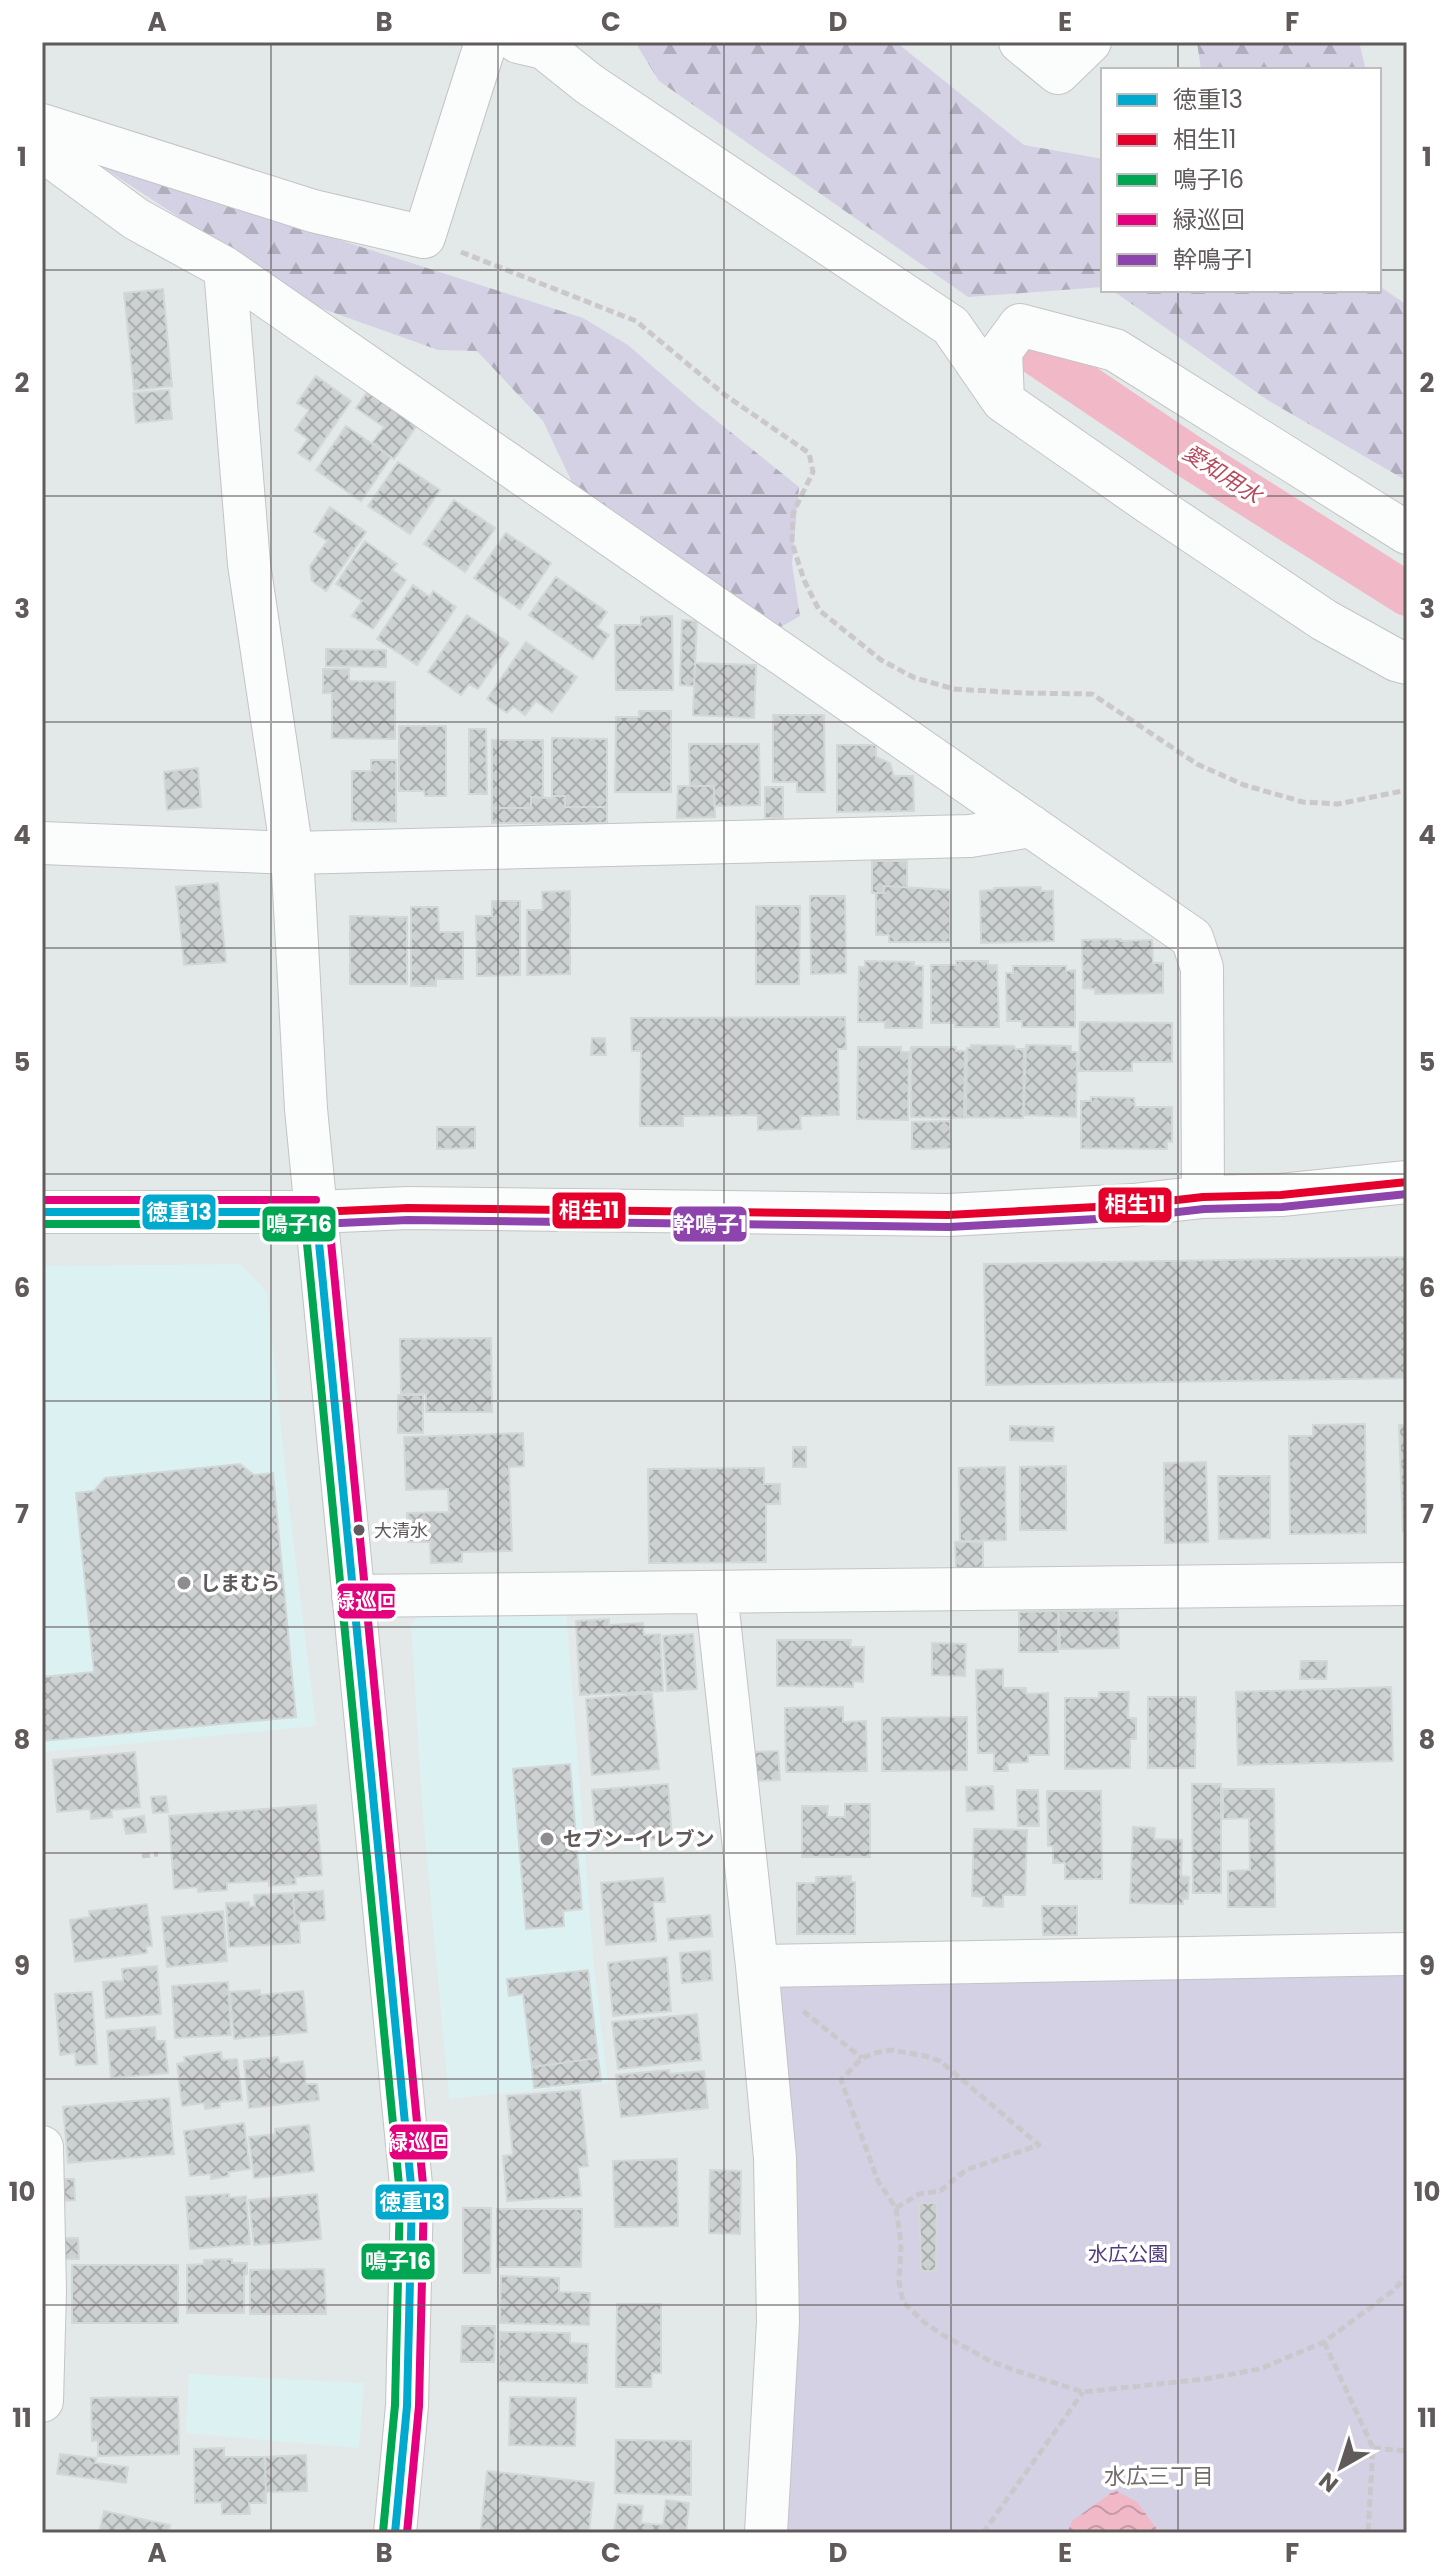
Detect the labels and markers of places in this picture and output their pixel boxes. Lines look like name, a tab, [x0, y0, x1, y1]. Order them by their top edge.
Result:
place label: 大清水	[374, 1518, 428, 1543]
marker: 大清水	[351, 1522, 367, 1538]
place label: しまむら	[200, 1569, 280, 1597]
marker: しまむら	[175, 1574, 193, 1592]
place label: セブン-イレブン	[563, 1825, 715, 1853]
marker: セブン-イレブン	[538, 1830, 556, 1848]

